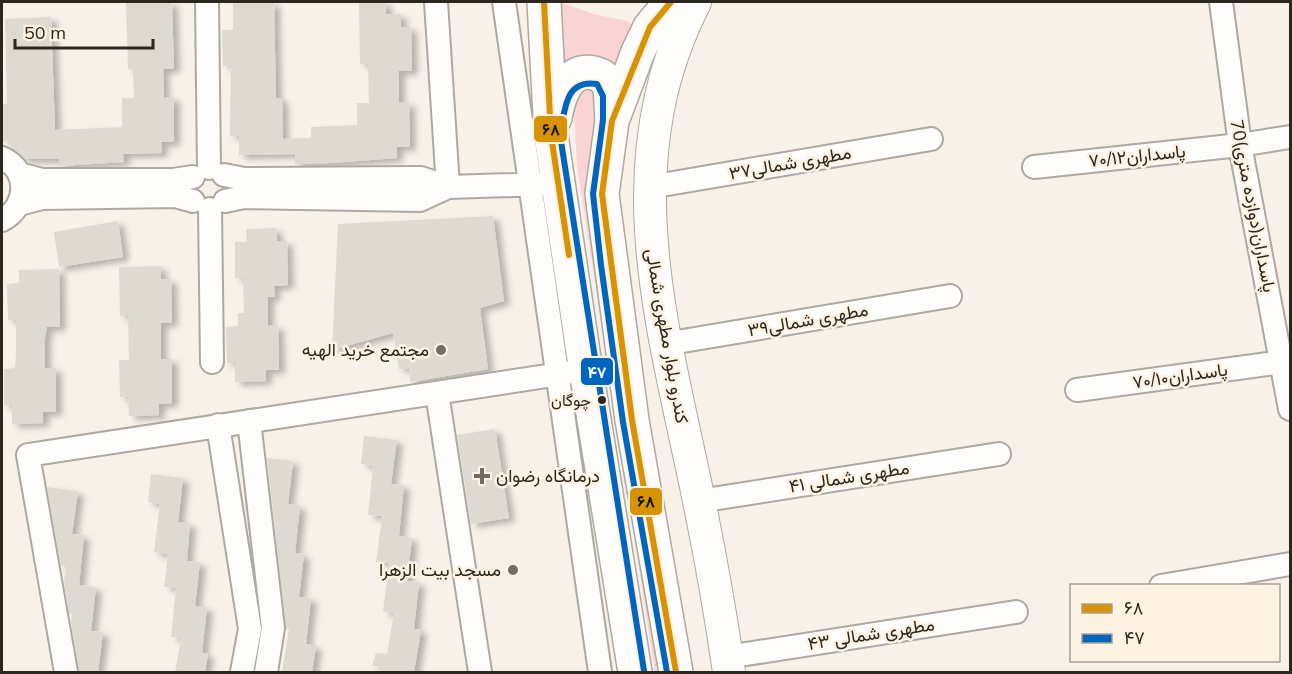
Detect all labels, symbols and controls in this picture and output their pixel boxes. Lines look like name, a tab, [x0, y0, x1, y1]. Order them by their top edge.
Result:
scale bar	[15, 12, 153, 50]
text: 50 m	[24, 21, 66, 44]
line badge: ۶۸	[533, 115, 568, 143]
street label: 70پاسداران(دوازده متری)	[1224, 118, 1282, 294]
text: ۶۸	[542, 119, 560, 139]
street label: پاسداران۷۰/۱۲	[1087, 139, 1187, 173]
street label: مطهرى شمالى۳۷	[727, 140, 853, 185]
street label: کندرو بلوار مطهری شمالی	[641, 247, 694, 425]
street label: مطهرى شمالى۳۹	[746, 298, 870, 341]
place label: مجتمع خرید الهیه	[302, 338, 429, 362]
marker: مجتمع خرید الهیه	[434, 343, 448, 357]
line badge: ۴۷	[580, 357, 614, 386]
street label: پاسداران۷۰/۱۰	[1131, 357, 1229, 395]
text: ۴۷	[587, 362, 607, 382]
place label: چوگان	[551, 390, 591, 412]
marker: چوگان	[596, 394, 608, 406]
street label: ۴۱ مطهرى شمالى	[787, 456, 911, 497]
place label: درمانگاه رضوان	[496, 464, 600, 487]
marker: درمانگاه رضوان	[473, 467, 491, 485]
line badge: ۶۸	[629, 487, 663, 516]
text: ۶۸	[637, 491, 655, 511]
place label: مسجد بیت الزهرا	[379, 558, 501, 581]
marker: مسجد بیت الزهرا	[506, 563, 520, 577]
legend	[1070, 584, 1280, 662]
text: ۶۸	[1124, 596, 1143, 619]
street label: مطهرى شمالى ۴۳	[806, 612, 936, 655]
text: ۴۷	[1124, 626, 1145, 649]

